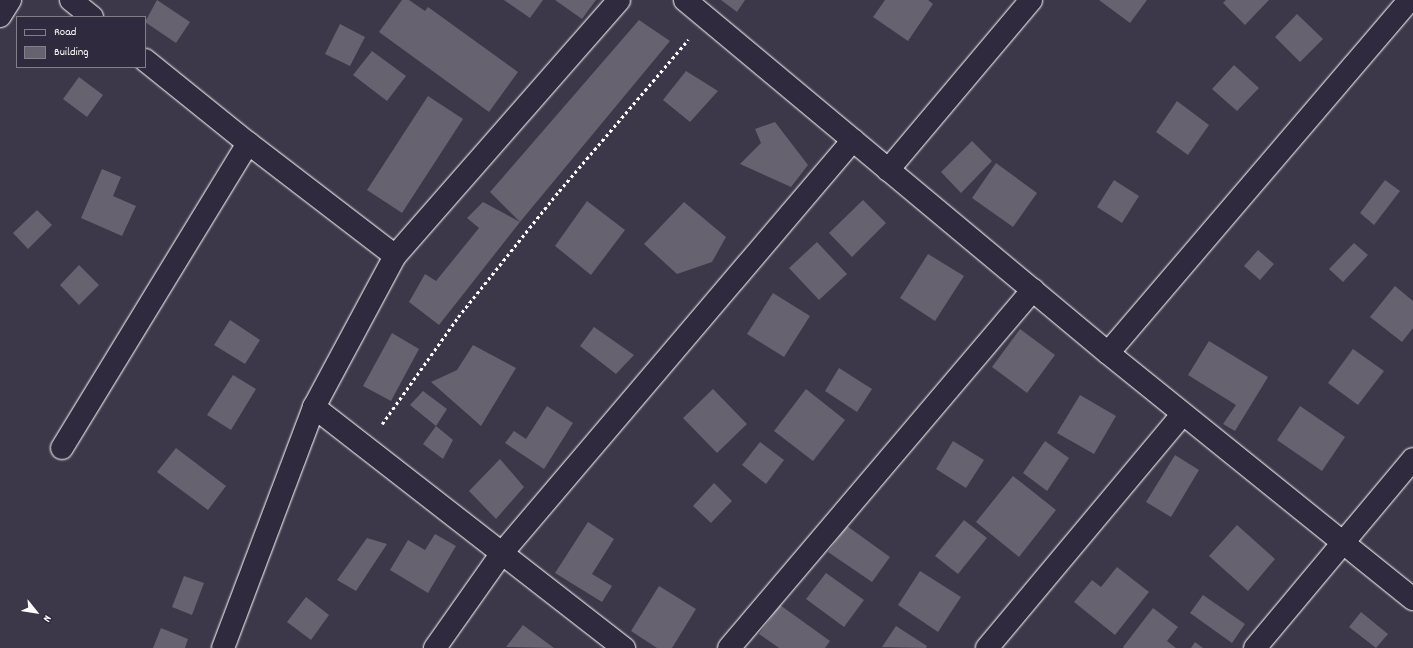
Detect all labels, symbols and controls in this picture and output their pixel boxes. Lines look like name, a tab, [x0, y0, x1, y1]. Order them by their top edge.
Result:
legend	[16, 16, 146, 68]
text: Road	[54, 24, 76, 41]
text: Building	[54, 44, 89, 61]
north arrow	[16, 592, 56, 632]
text: N	[38, 612, 55, 624]

